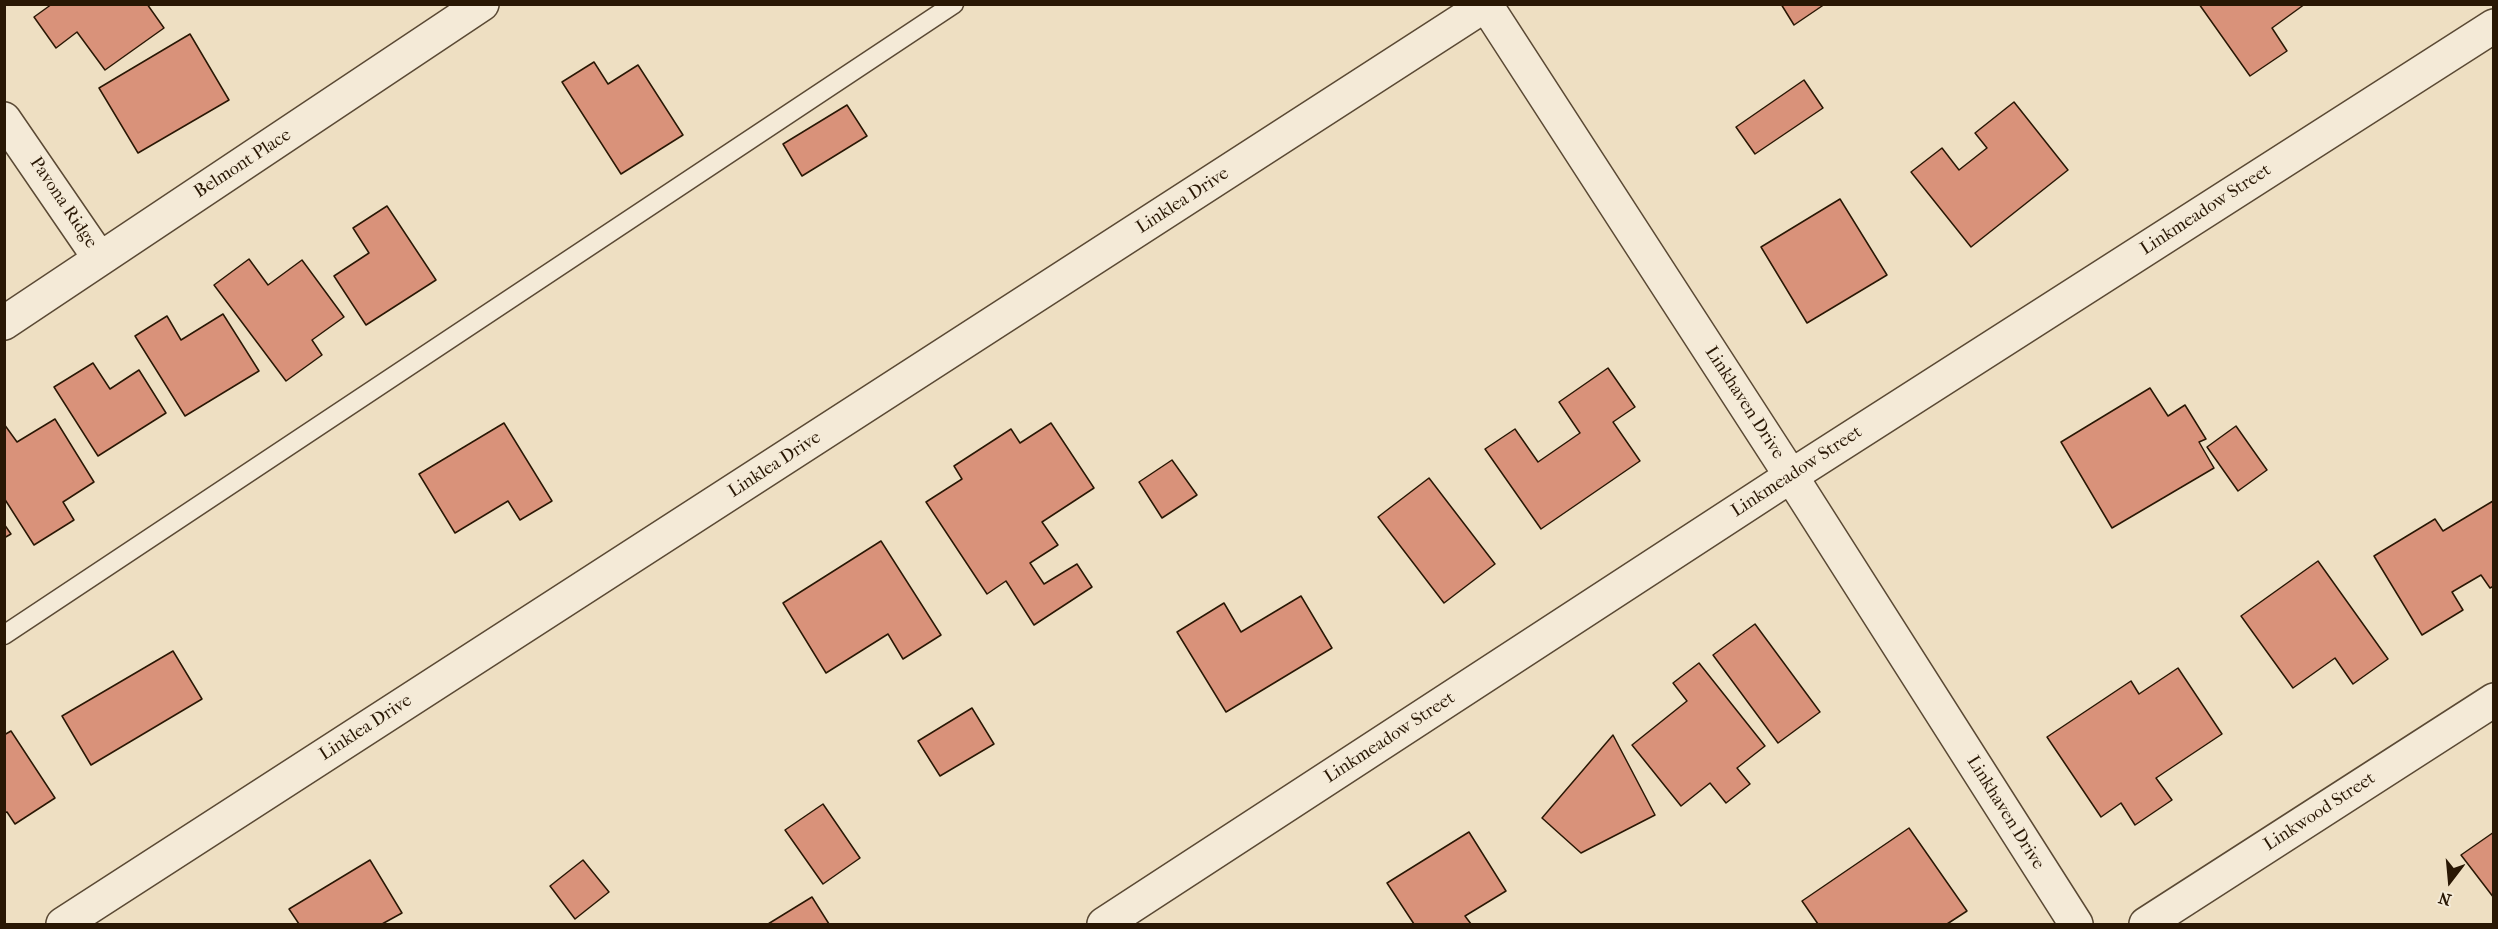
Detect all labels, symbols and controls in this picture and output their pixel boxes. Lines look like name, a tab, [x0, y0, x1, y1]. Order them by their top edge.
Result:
street label: Belmont Place	[191, 125, 295, 203]
street label: Pavona Ridge	[25, 153, 101, 253]
street label: Linkmeadow Street	[2137, 160, 2275, 260]
street label: Linklea Drive	[1133, 163, 1233, 239]
street label: Linkhaven Drive	[1700, 343, 1788, 463]
street label: Linkmeadow Street	[1728, 422, 1866, 522]
street label: Linklea Drive	[725, 427, 825, 503]
street label: Linkmeadow Street	[1321, 688, 1459, 788]
street label: Linklea Drive	[316, 690, 416, 766]
street label: Linkhaven Drive	[1961, 752, 2049, 874]
street label: Linkwood Street	[2260, 768, 2380, 856]
north arrow	[2420, 851, 2480, 911]
text: N	[2436, 888, 2453, 910]

